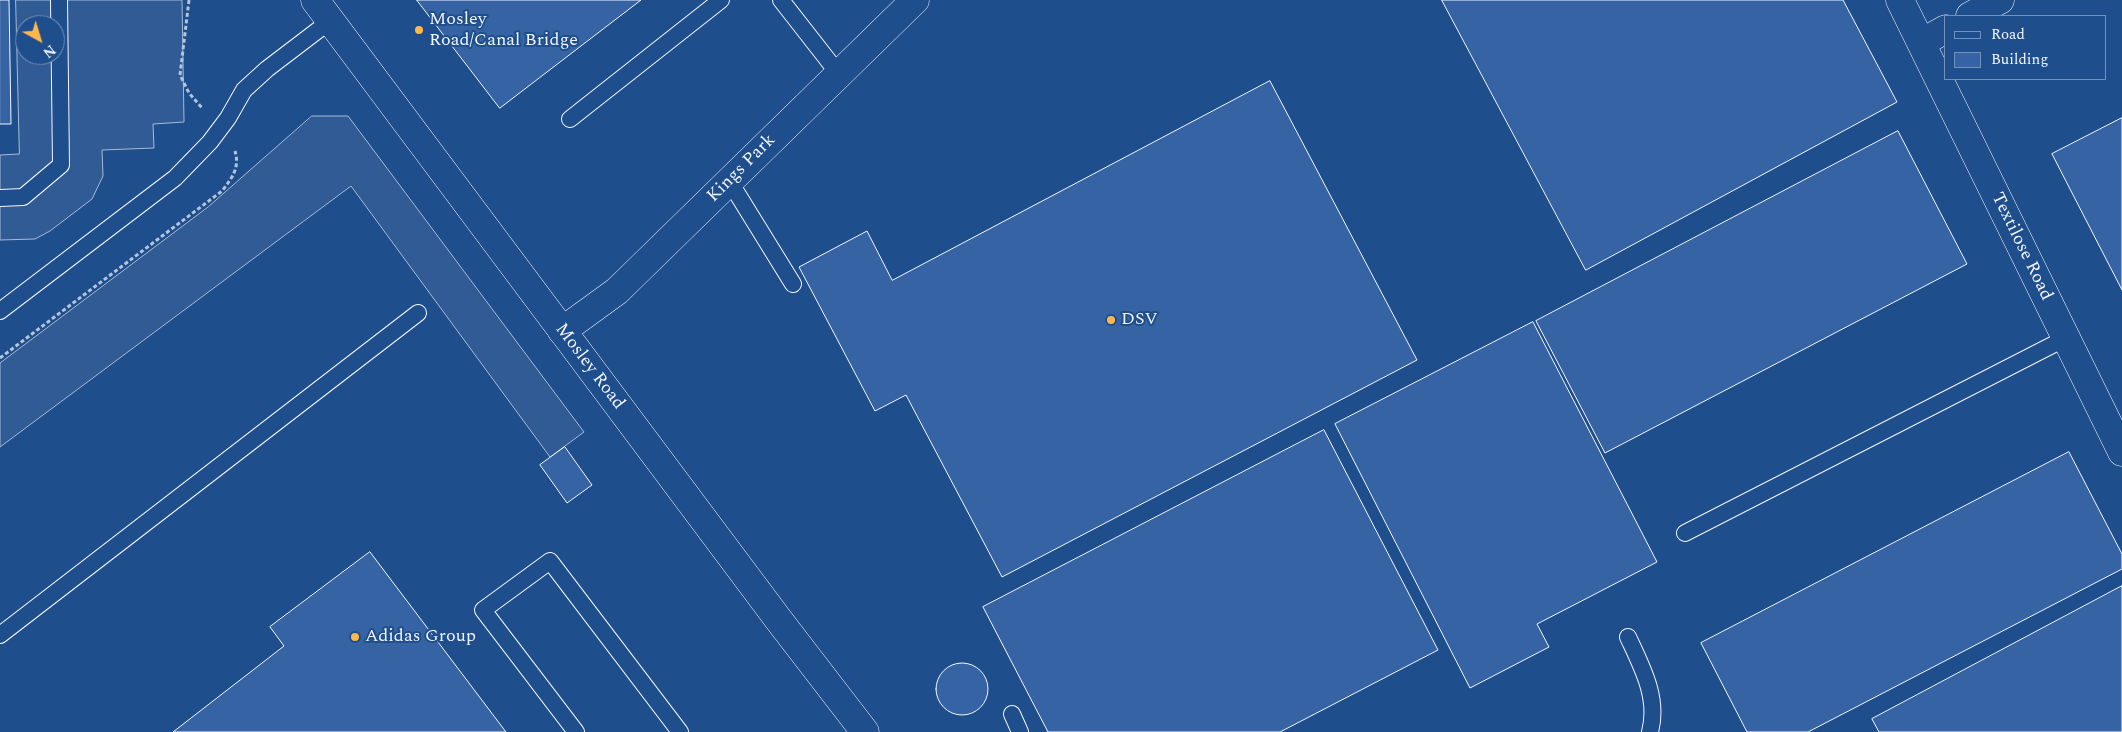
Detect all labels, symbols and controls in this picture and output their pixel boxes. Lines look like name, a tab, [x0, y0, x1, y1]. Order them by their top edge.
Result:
place label: Mosley Road/Canal Bridge	[429, 9, 578, 52]
north arrow	[15, 15, 65, 65]
legend	[1944, 15, 2107, 80]
text: Road	[1991, 23, 2025, 46]
marker: Mosley Road/Canal Bridge	[413, 24, 425, 36]
text: N	[38, 40, 60, 63]
text: Building	[1991, 48, 2048, 71]
street label: Kings Park	[703, 130, 781, 208]
street label: Textilose Road	[1986, 190, 2056, 304]
place label: DSV	[1121, 309, 1158, 331]
marker: DSV	[1105, 314, 1117, 326]
street label: Mosley Road	[550, 320, 628, 414]
place label: Adidas Group	[365, 626, 476, 648]
marker: Adidas Group	[349, 631, 361, 643]

